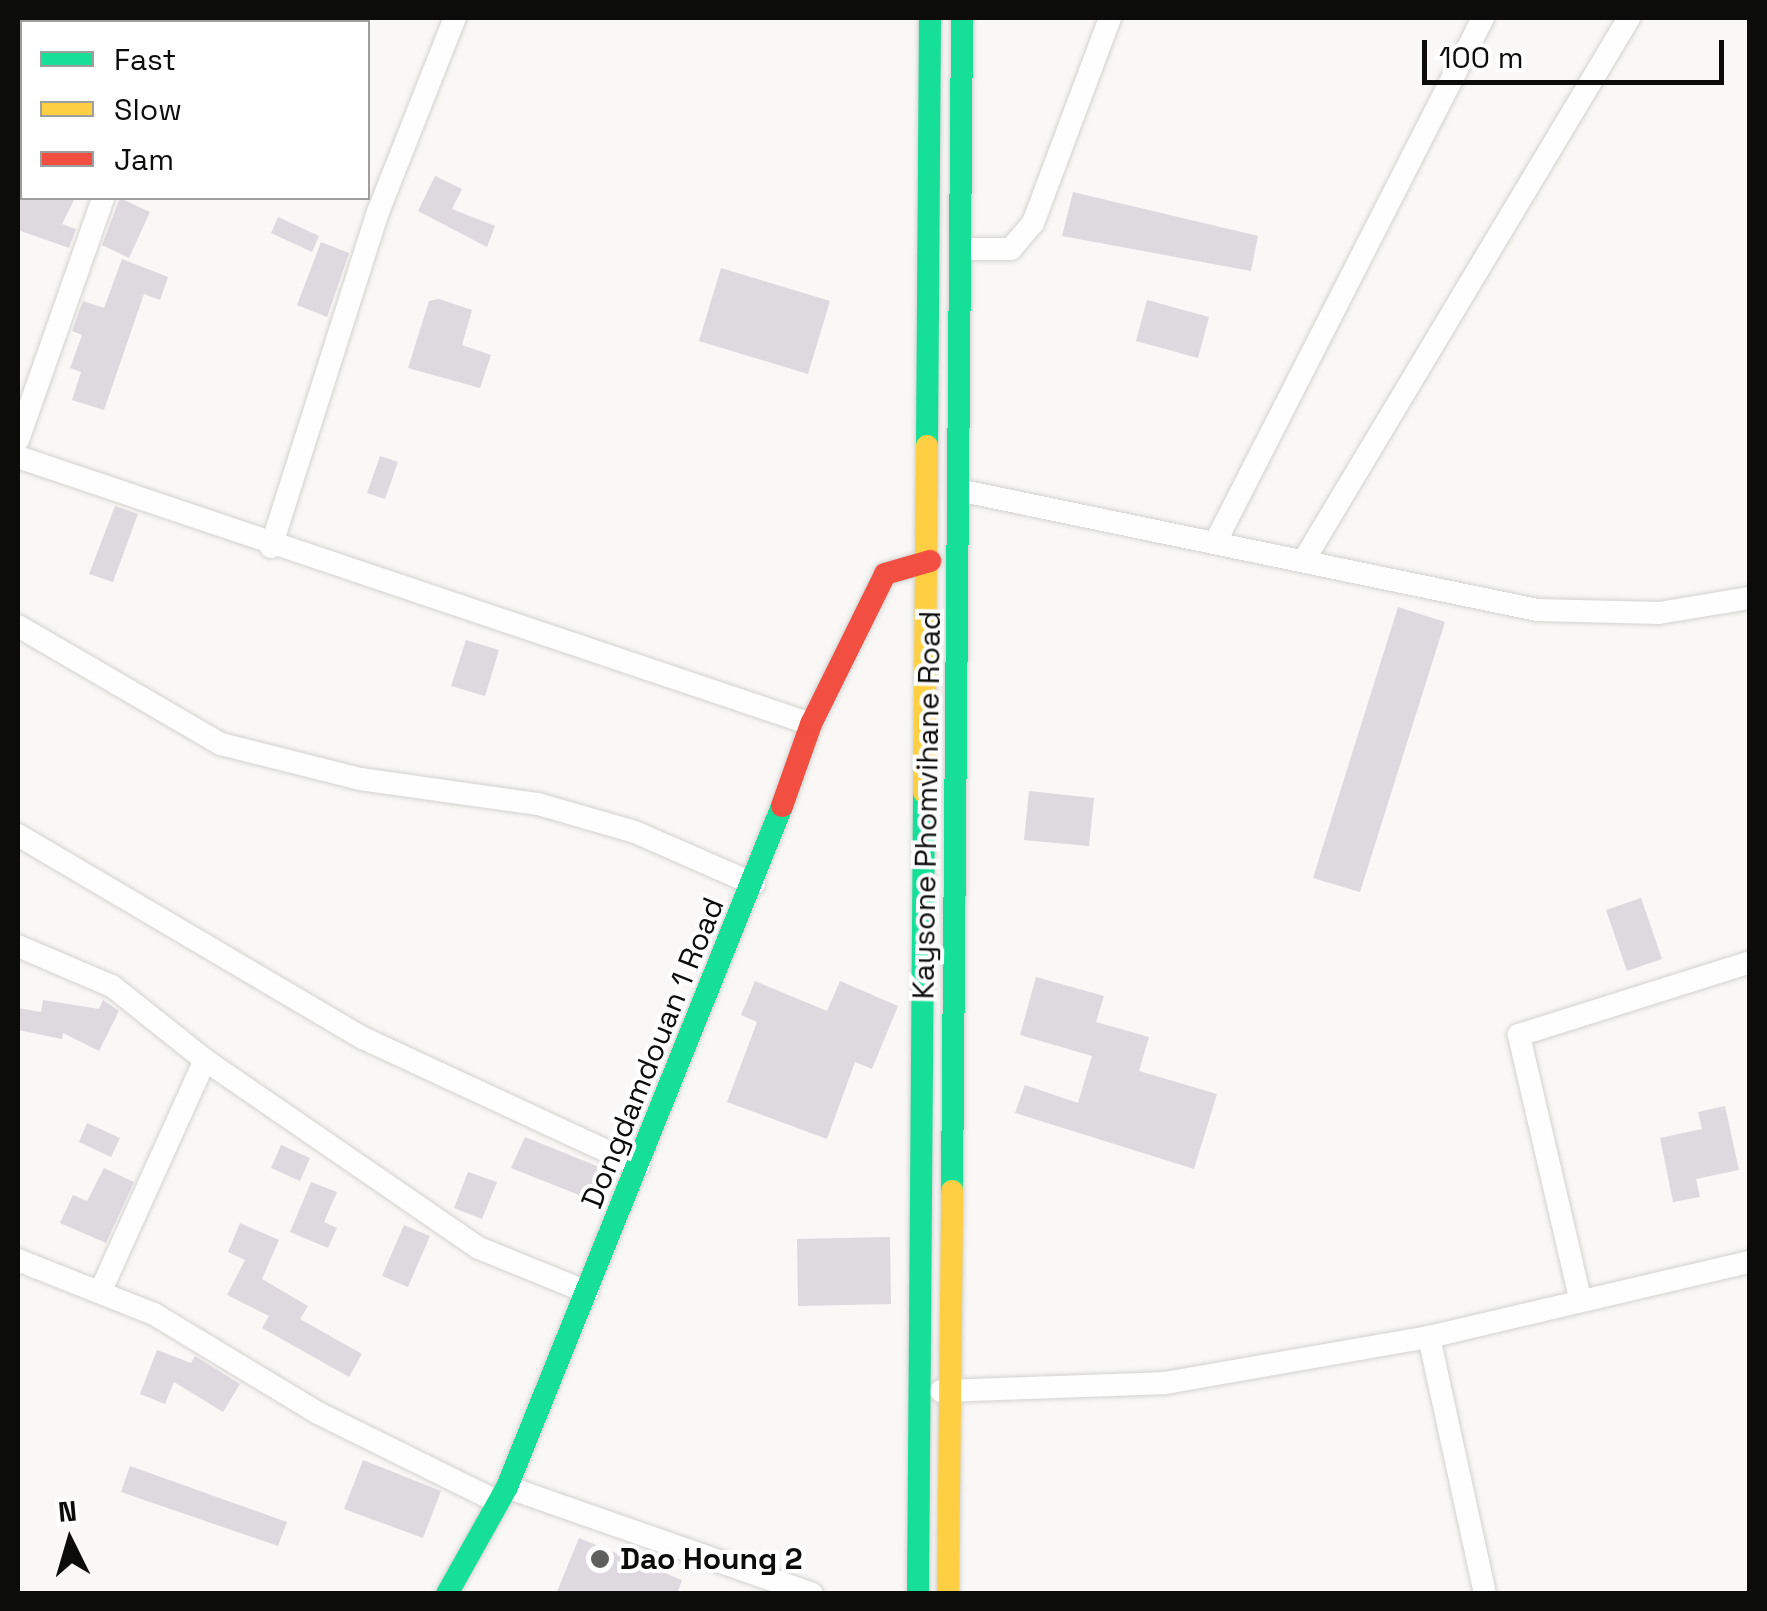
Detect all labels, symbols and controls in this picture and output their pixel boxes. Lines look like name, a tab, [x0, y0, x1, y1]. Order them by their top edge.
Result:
legend	[20, 20, 370, 200]
scale bar	[1427, 20, 1730, 82]
text: 100 m	[1439, 38, 1524, 77]
text: Fast	[114, 40, 176, 79]
text: Slow	[114, 90, 182, 129]
text: Jam	[114, 140, 174, 179]
street label: Kaysone Phomvihane Road	[906, 610, 948, 1000]
street label: Dongdamdouan 1 Road	[574, 892, 732, 1214]
north arrow	[20, 1491, 120, 1591]
text: N	[56, 1492, 78, 1530]
place label: Dao Houng 2	[620, 1541, 803, 1577]
marker: Dao Houng 2	[589, 1548, 611, 1570]

